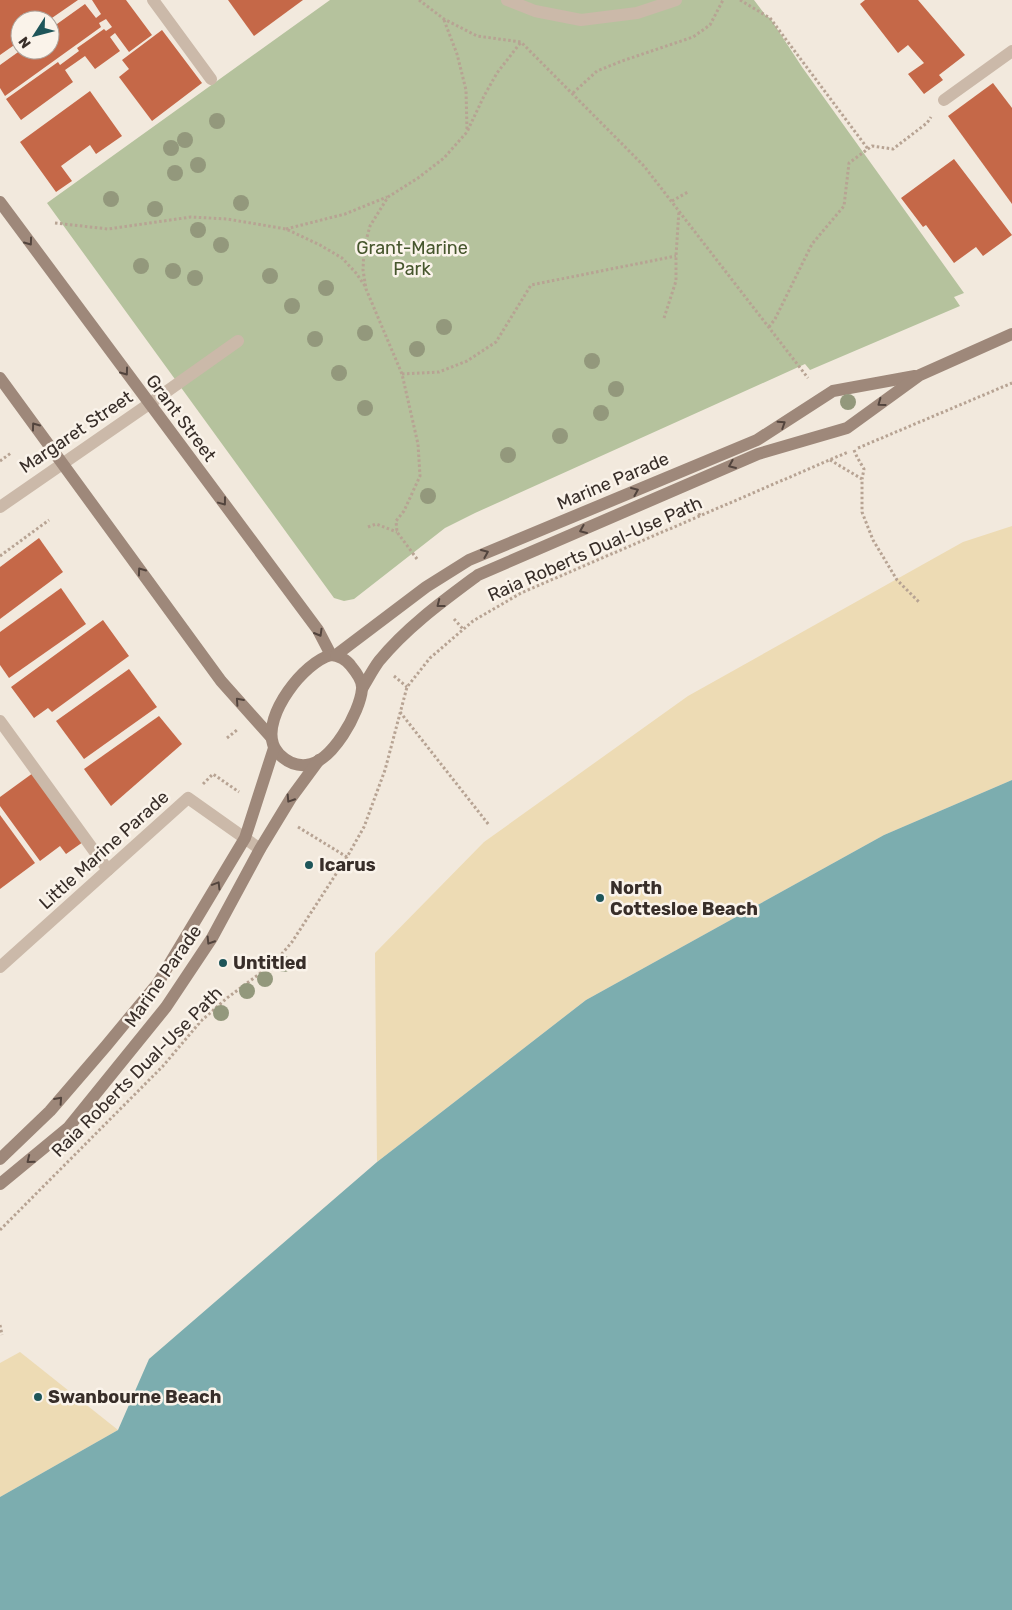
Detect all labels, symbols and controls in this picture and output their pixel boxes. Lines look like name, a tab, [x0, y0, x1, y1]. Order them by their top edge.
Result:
north arrow	[10, 10, 60, 60]
text: N	[15, 33, 35, 51]
one-way arrow	[23, 236, 32, 245]
park label: Grant-Marine Park	[356, 237, 468, 280]
one-way arrow	[120, 366, 128, 375]
street label: Grant Street	[141, 370, 221, 466]
street label: Margaret Street	[15, 386, 137, 478]
one-way arrow	[878, 398, 887, 406]
one-way arrow	[777, 420, 786, 430]
one-way arrow	[32, 422, 41, 432]
street label: Marine Parade	[554, 448, 672, 514]
one-way arrow	[729, 459, 737, 469]
one-way arrow	[630, 486, 639, 497]
street label: Raia Roberts Dual-Use Path	[484, 492, 706, 606]
one-way arrow	[217, 496, 225, 505]
one-way arrow	[579, 523, 588, 534]
one-way arrow	[480, 549, 489, 559]
one-way arrow	[138, 568, 147, 577]
one-way arrow	[437, 598, 446, 606]
one-way arrow	[313, 627, 323, 636]
one-way arrow	[235, 698, 244, 707]
street label: Little Marine Parade	[35, 786, 173, 914]
one-way arrow	[287, 794, 297, 803]
place label: Icarus	[319, 854, 376, 876]
marker: Icarus	[303, 859, 315, 871]
place label: North Cottesloe Beach	[610, 877, 758, 920]
one-way arrow	[211, 881, 221, 890]
marker: North Cottesloe Beach	[594, 892, 606, 904]
street label: Marine Parade	[120, 921, 206, 1031]
one-way arrow	[206, 935, 216, 944]
place label: Untitled	[233, 952, 307, 974]
marker: Untitled	[217, 957, 229, 969]
street label: Raia Roberts Dual-Use Path	[47, 982, 227, 1162]
one-way arrow	[53, 1096, 62, 1105]
one-way arrow	[27, 1154, 36, 1162]
place label: Swanbourne Beach	[48, 1386, 221, 1408]
marker: Swanbourne Beach	[32, 1391, 44, 1403]

